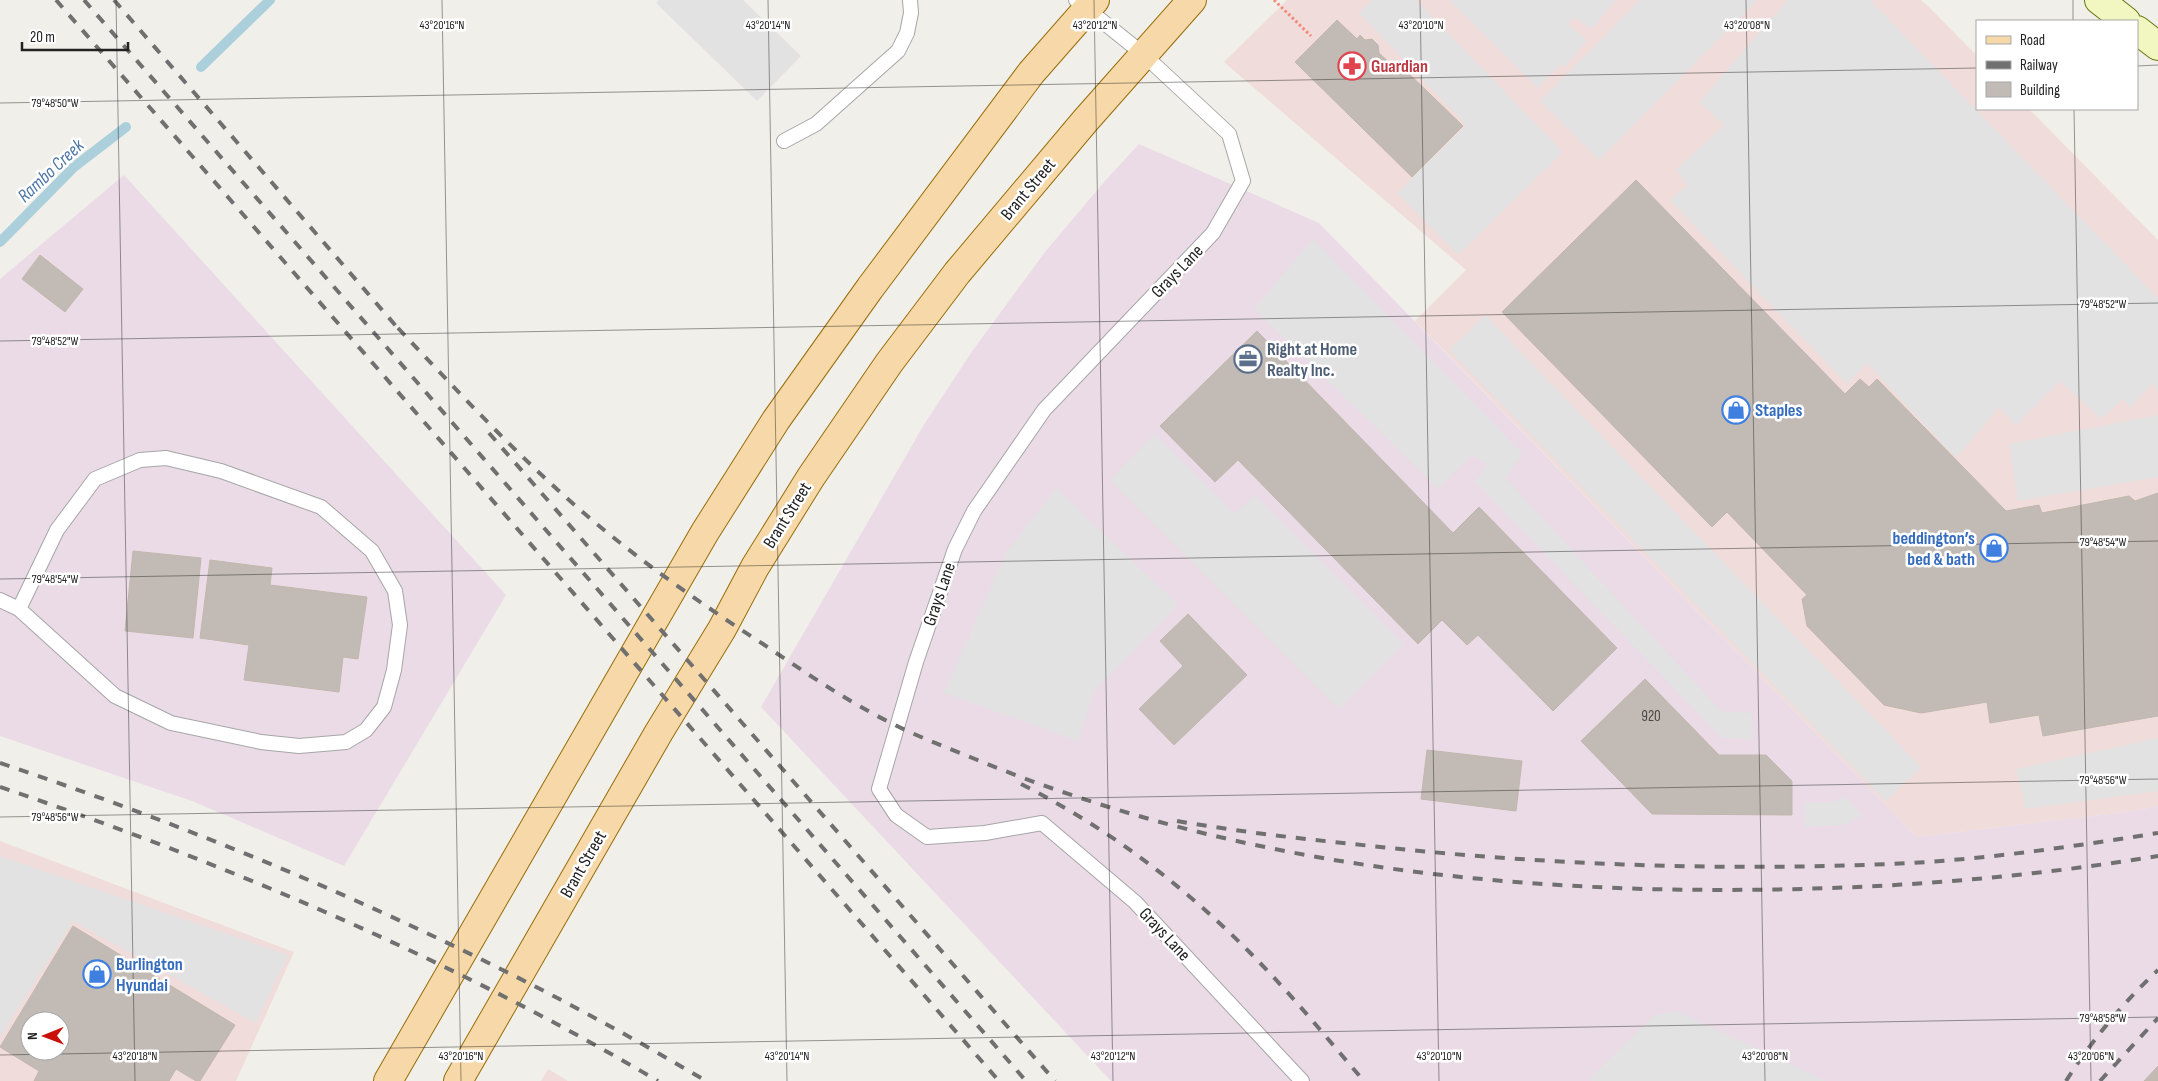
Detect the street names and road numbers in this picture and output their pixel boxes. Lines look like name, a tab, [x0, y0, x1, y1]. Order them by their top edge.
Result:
street label: Brant Street	[997, 154, 1061, 224]
street label: Grays Lane	[1147, 240, 1208, 302]
street label: Brant Street	[759, 478, 816, 552]
street label: Grays Lane	[919, 560, 960, 629]
street label: Brant Street	[556, 827, 611, 902]
street label: Grays Lane	[1135, 903, 1195, 965]

